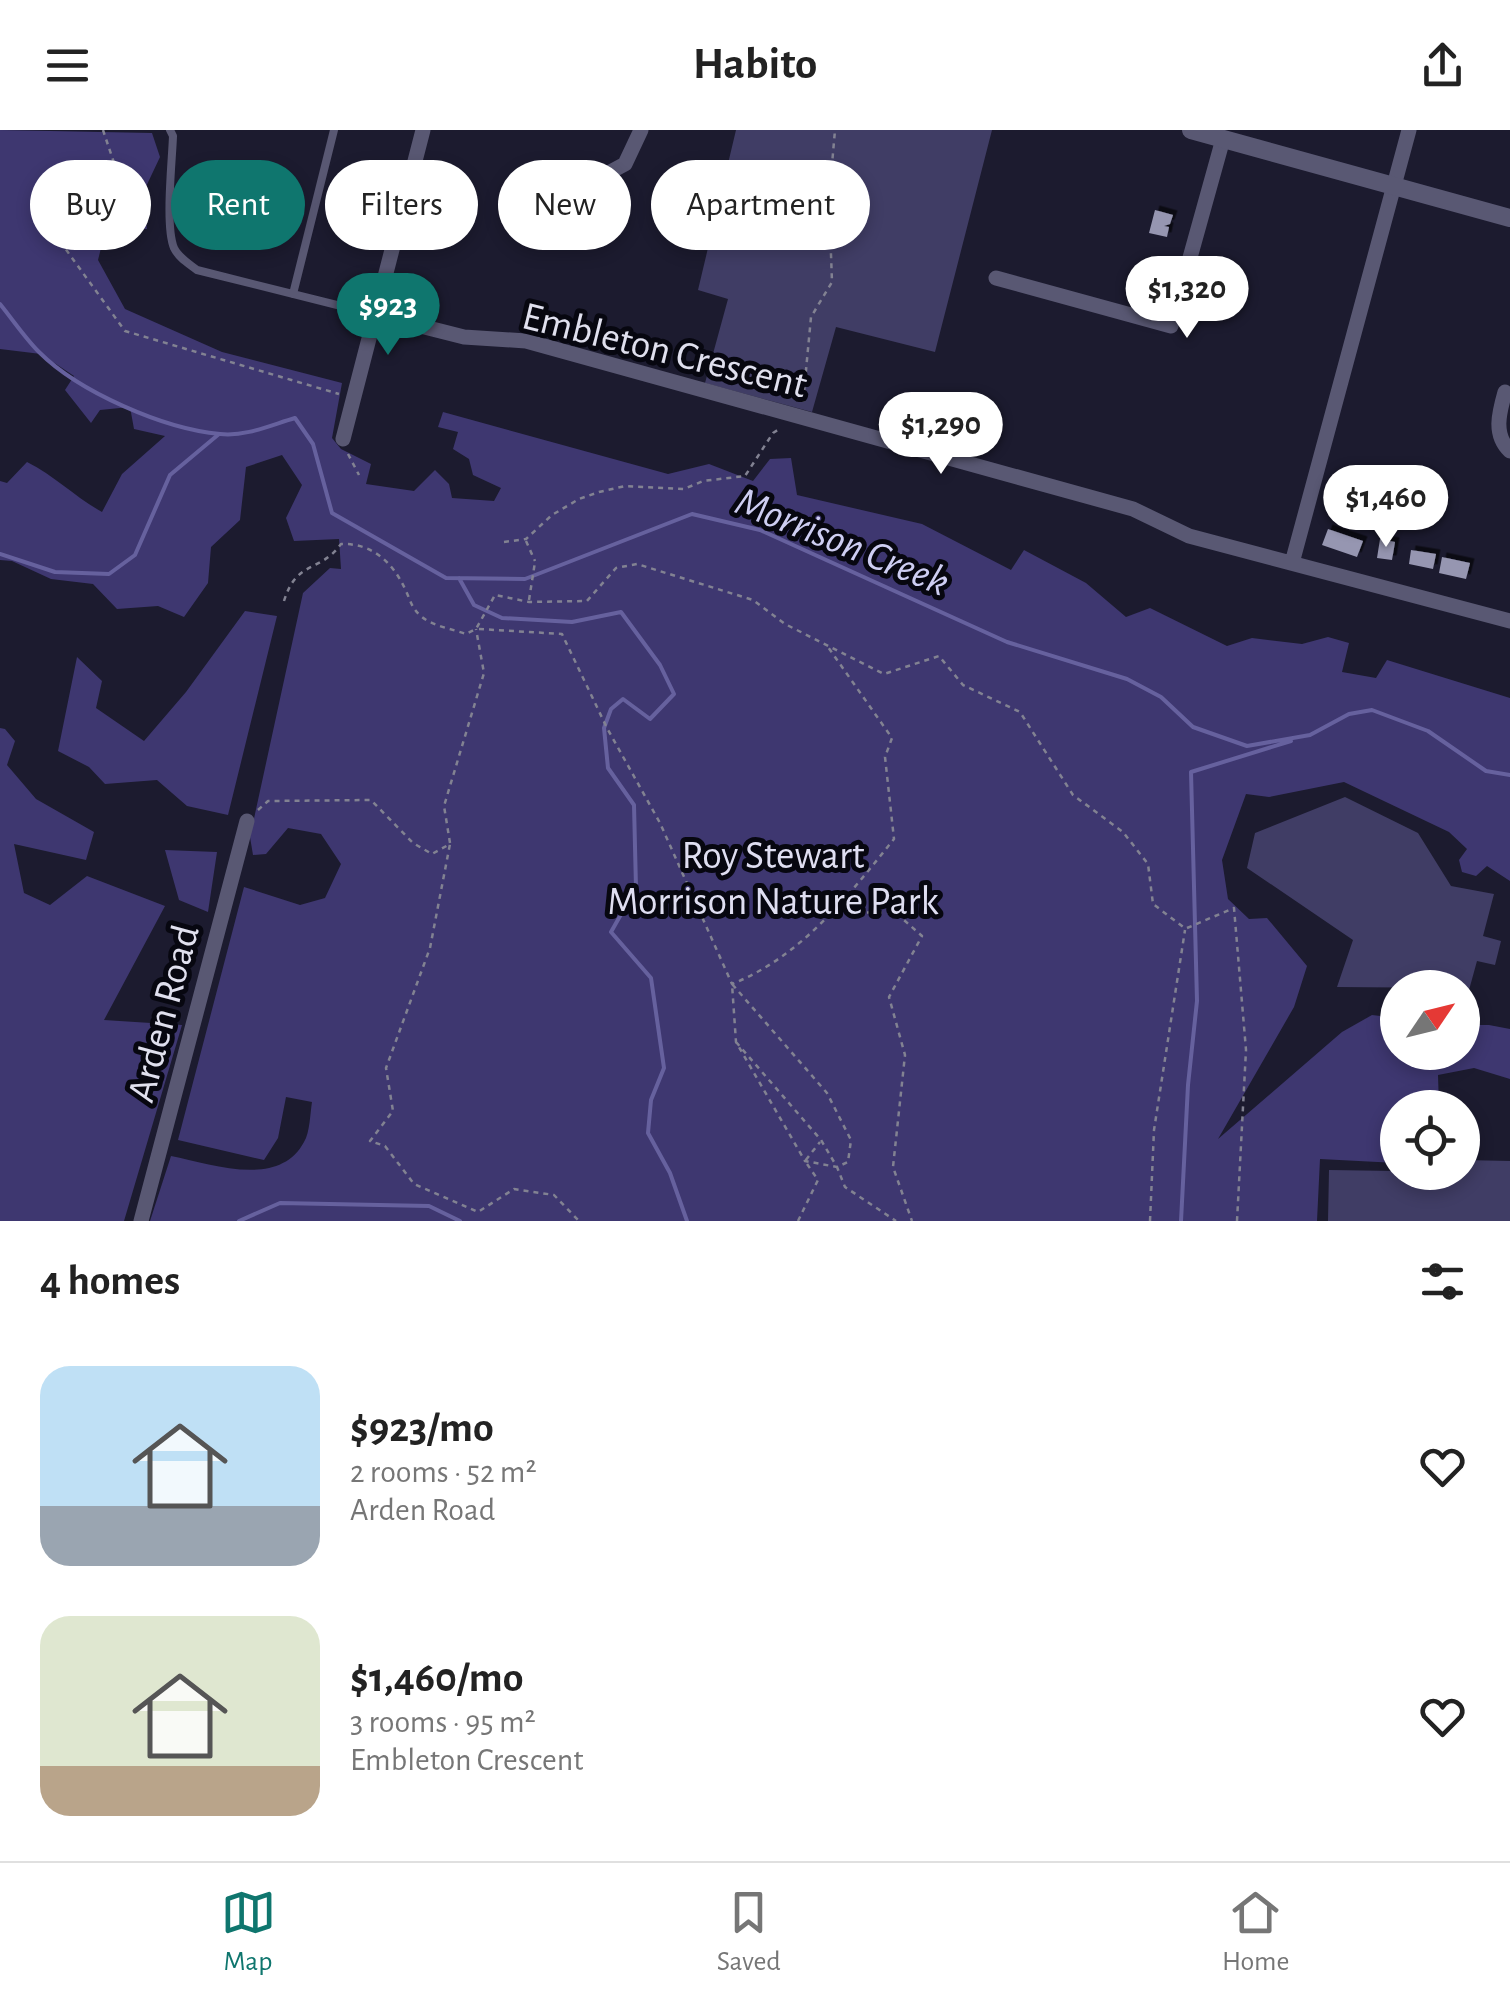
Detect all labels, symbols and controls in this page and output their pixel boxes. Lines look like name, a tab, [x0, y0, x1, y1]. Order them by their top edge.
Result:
icon: menu	[40, 38, 95, 93]
icon: share	[1415, 38, 1470, 93]
text: Habito	[693, 42, 817, 87]
chip: Buy	[30, 160, 151, 250]
chip: Rent	[171, 160, 305, 250]
chip: Filters	[325, 160, 478, 250]
chip: New	[498, 160, 631, 250]
chip: Apartment	[651, 160, 870, 250]
pin: $1,320	[1106, 256, 1268, 341]
text: $1,320	[1148, 272, 1226, 304]
pin: $923	[329, 273, 447, 358]
text: $923	[359, 289, 417, 321]
street label: Embleton Crescent	[518, 296, 811, 406]
pin: $1,290	[860, 392, 1022, 477]
text: $1,290	[901, 408, 981, 440]
pin: $1,460	[1305, 465, 1467, 550]
water label: Morrison Creek	[730, 480, 955, 604]
text: $1,460	[1345, 481, 1427, 513]
park label: Roy Stewart Morrison Nature Park	[607, 836, 939, 922]
street label: Arden Road	[121, 921, 207, 1106]
north arrow	[1380, 970, 1480, 1070]
map controls	[1380, 970, 1480, 1190]
button: locate	[1380, 1090, 1480, 1190]
icon: filters	[1415, 1254, 1470, 1309]
text: 4 homes	[40, 1260, 180, 1302]
icon: home	[120, 1406, 240, 1526]
text: $923/mo	[350, 1407, 494, 1449]
icon: heart	[1415, 1439, 1470, 1494]
text: 2 rooms · 52 m²	[350, 1456, 537, 1488]
text: Arden Road	[350, 1494, 495, 1526]
icon: home	[120, 1656, 240, 1776]
text: $1,460/mo	[350, 1657, 524, 1699]
icon: heart	[1415, 1689, 1470, 1744]
text: 3 rooms · 95 m²	[350, 1706, 536, 1738]
text: Embleton Crescent	[350, 1744, 583, 1776]
tab: Map	[221, 1885, 276, 1979]
tab: Saved	[717, 1885, 781, 1979]
tab: Home	[1222, 1885, 1289, 1979]

